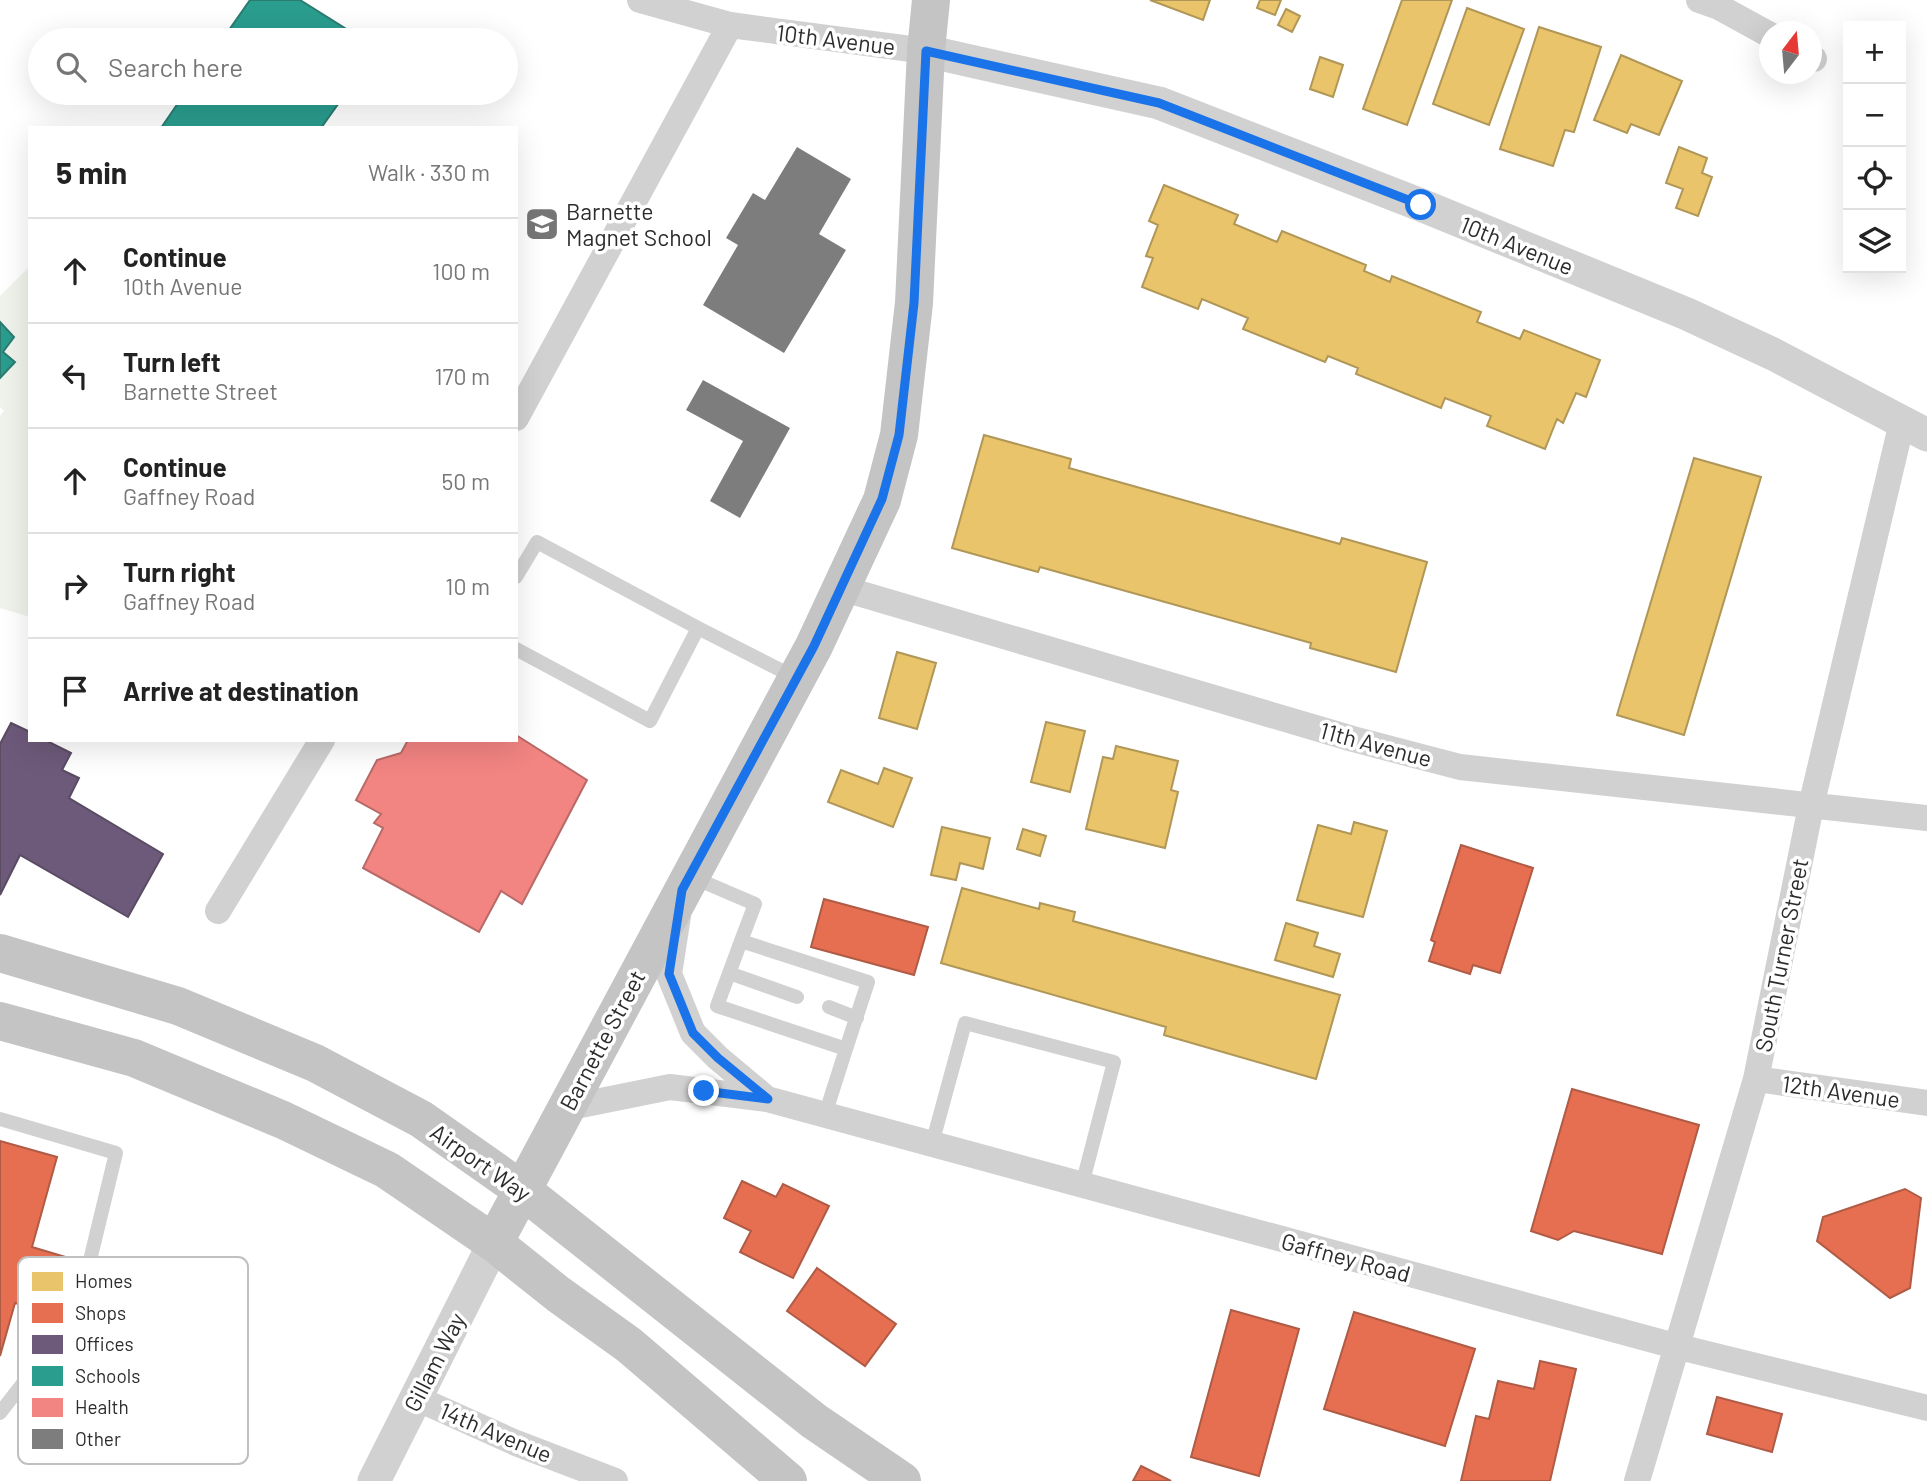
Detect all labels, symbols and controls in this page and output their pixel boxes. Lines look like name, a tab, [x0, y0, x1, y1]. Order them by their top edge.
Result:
street label: 10th Avenue	[775, 18, 897, 60]
north arrow	[1759, 21, 1822, 84]
map controls	[1843, 21, 1906, 273]
button: +	[1843, 21, 1906, 84]
search box	[28, 28, 518, 105]
icon: search	[52, 48, 90, 86]
text: Search here	[108, 51, 243, 82]
button: −	[1843, 84, 1906, 147]
button: locate	[1843, 147, 1906, 210]
text: 5 min	[56, 154, 127, 190]
text: Walk · 330 m	[368, 158, 490, 186]
route start	[1405, 189, 1436, 220]
place label: Barnette Magnet School	[566, 197, 712, 251]
school or university icon: Barnette Magnet School	[523, 205, 561, 243]
street label: 10th Avenue	[1456, 210, 1578, 280]
button: layers	[1843, 210, 1906, 273]
text: Continue	[123, 241, 227, 272]
icon: ahead	[56, 252, 94, 290]
text: 100 m	[432, 257, 490, 285]
text: 10th Avenue	[123, 272, 243, 300]
text: Turn left	[123, 346, 221, 377]
icon: left	[56, 357, 94, 395]
text: 170 m	[434, 362, 490, 390]
text: Barnette Street	[123, 377, 278, 405]
text: Continue	[123, 451, 227, 482]
icon: ahead	[56, 462, 94, 500]
text: 50 m	[442, 467, 490, 495]
text: Gaffney Road	[123, 482, 255, 510]
text: Turn right	[123, 556, 236, 587]
icon: right	[56, 567, 94, 605]
text: 10 m	[445, 572, 490, 600]
text: Gaffney Road	[123, 587, 255, 615]
icon: arrive	[56, 672, 94, 710]
text: Arrive at destination	[123, 675, 359, 706]
street label: 11th Avenue	[1317, 716, 1435, 772]
street label: South Turner Street	[1748, 856, 1814, 1054]
street label: Barnette Street	[553, 965, 651, 1115]
street label: 12th Avenue	[1780, 1069, 1902, 1113]
route end	[688, 1075, 719, 1106]
street label: Airport Way	[425, 1117, 537, 1207]
street label: Gaffney Road	[1279, 1226, 1413, 1288]
legend	[18, 1257, 248, 1464]
text: Homes	[75, 1269, 132, 1292]
text: Shops	[75, 1301, 126, 1324]
street label: Gillam Way	[397, 1308, 471, 1416]
text: Offices	[75, 1332, 134, 1355]
text: Schools	[75, 1364, 140, 1387]
text: Health	[75, 1395, 129, 1418]
street label: 14th Avenue	[436, 1396, 556, 1468]
text: Other	[75, 1427, 121, 1450]

